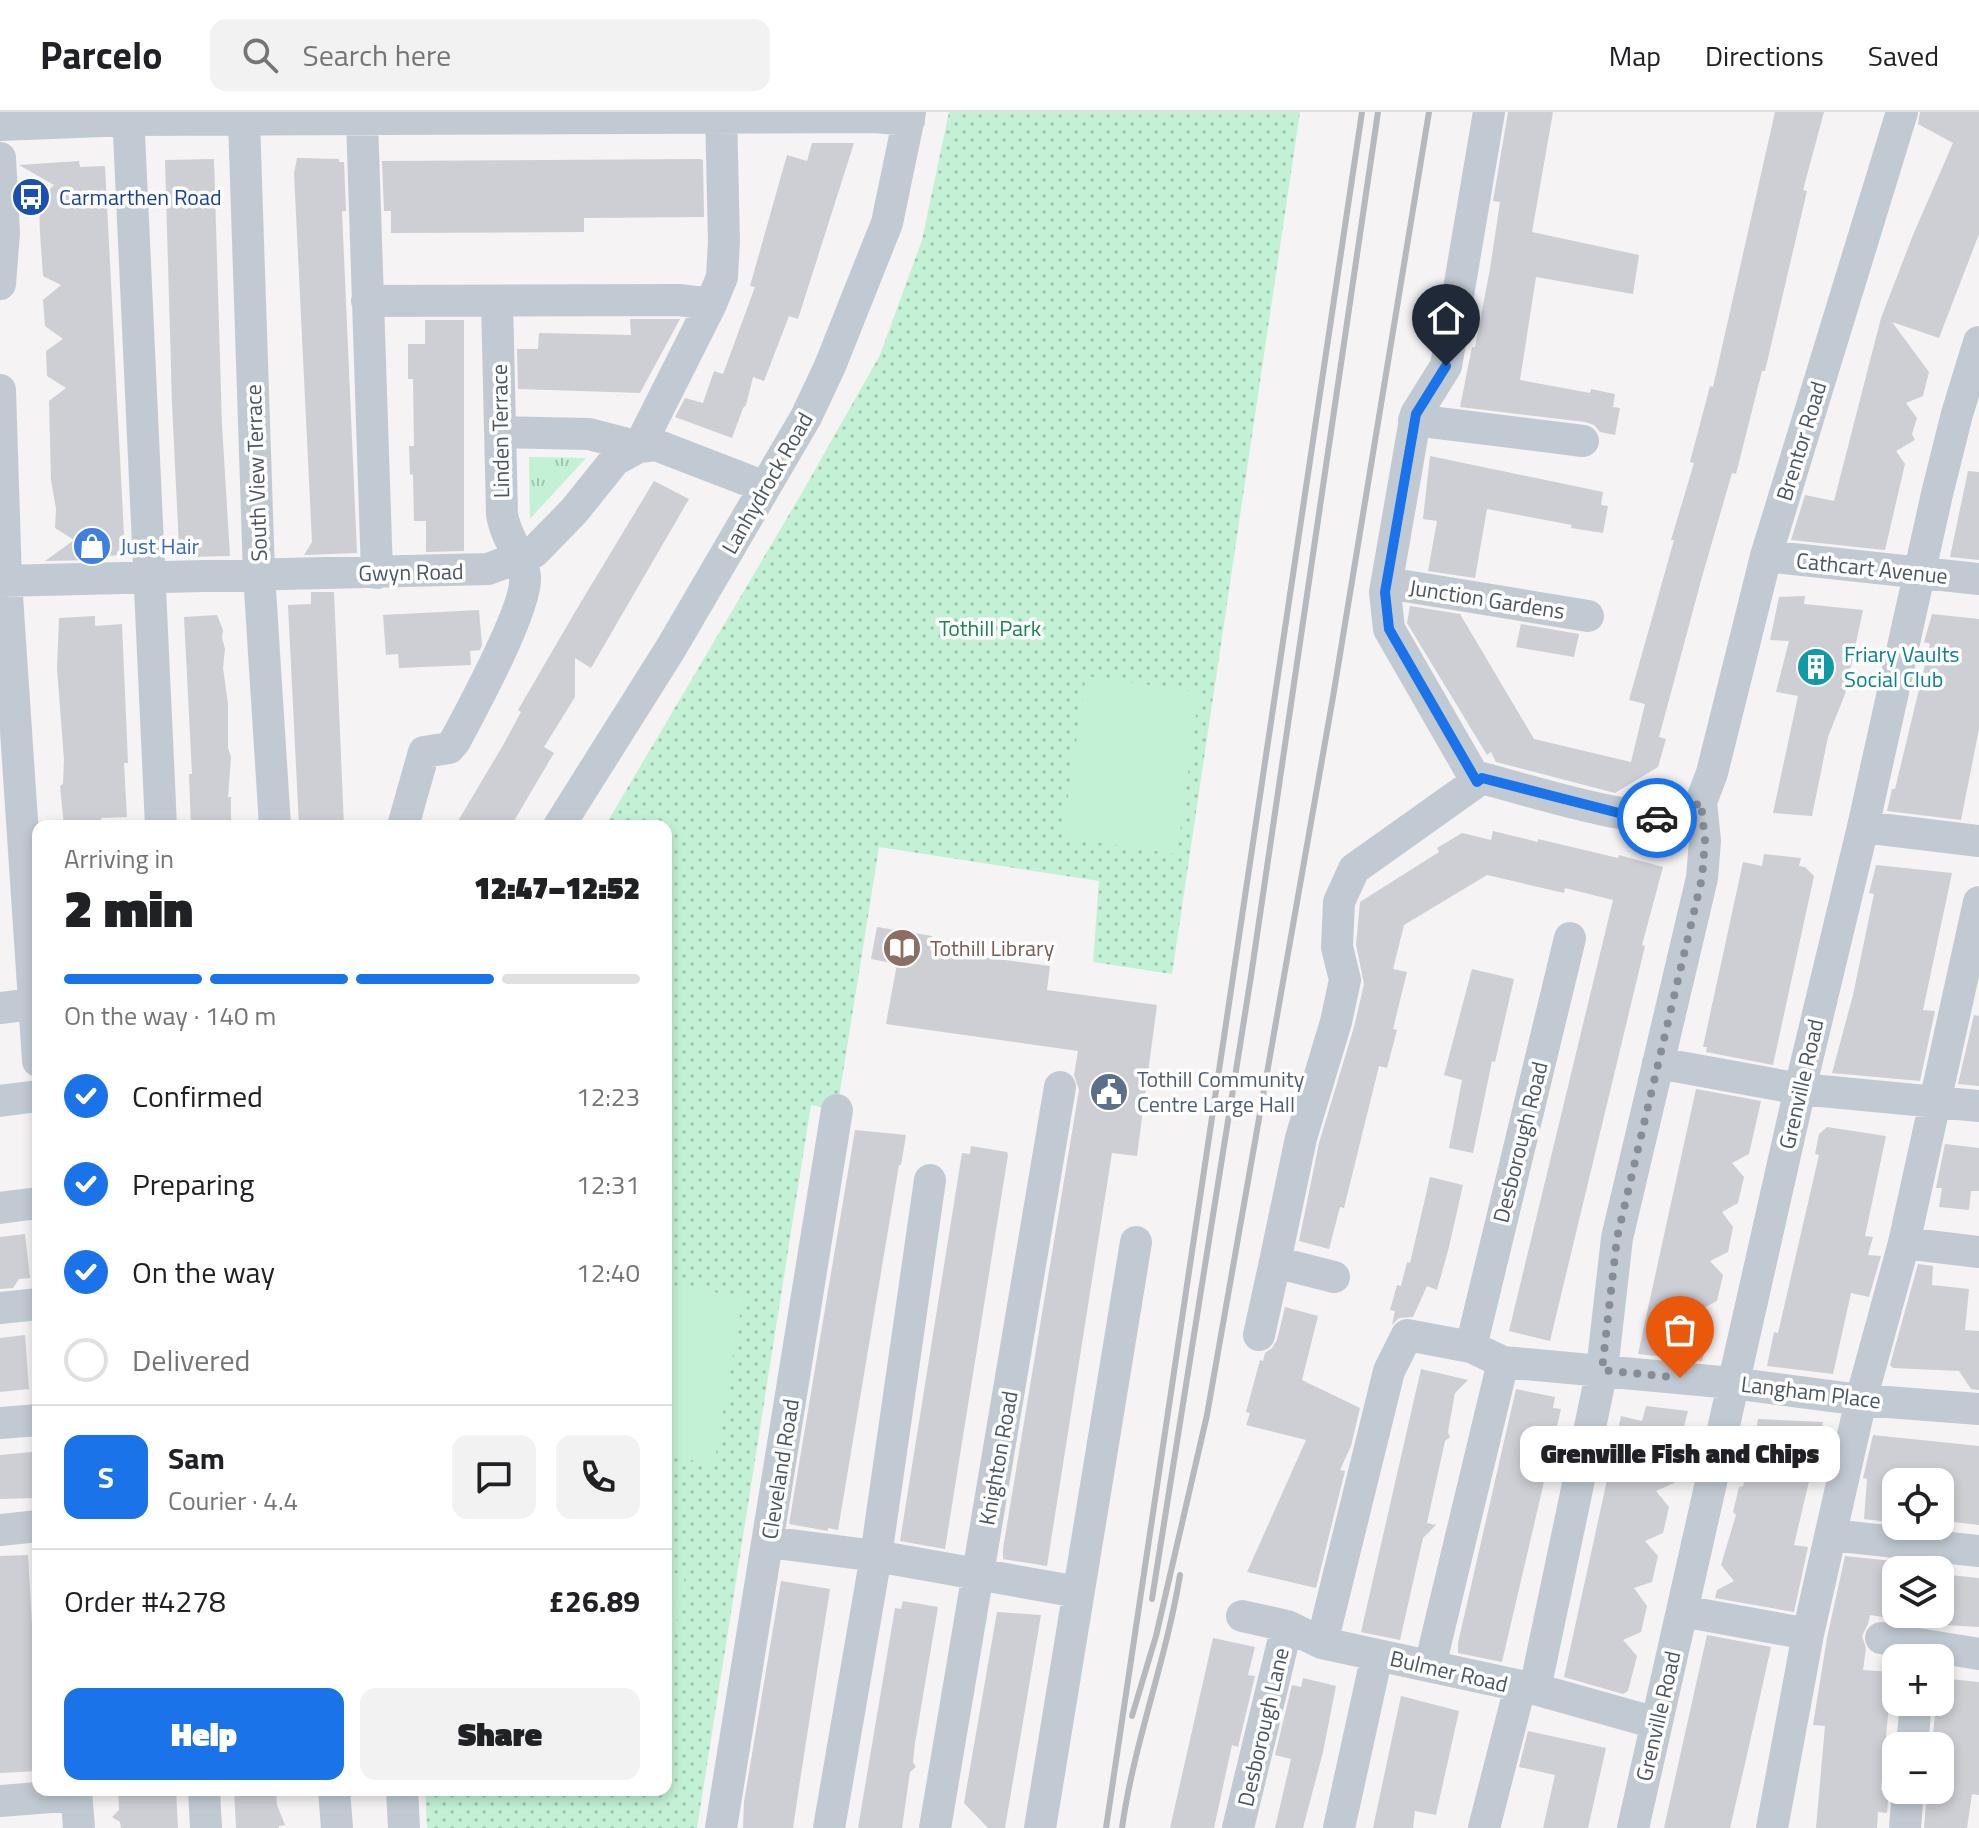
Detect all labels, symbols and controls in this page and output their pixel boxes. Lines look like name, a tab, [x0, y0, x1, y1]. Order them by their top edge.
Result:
search box	[210, 19, 770, 91]
text: Parcelo	[40, 26, 162, 84]
text: Search here	[302, 32, 451, 78]
icon: search	[238, 33, 282, 77]
text: Map	[1609, 34, 1661, 77]
text: Directions	[1705, 34, 1824, 77]
text: Saved	[1868, 34, 1939, 77]
bus stop icon: Carmarthen Road	[10, 176, 52, 218]
place label: Carmarthen Road	[59, 180, 222, 214]
pin	[1412, 284, 1480, 366]
icon: home	[1424, 296, 1468, 340]
street label: Linden Terrace	[482, 364, 518, 498]
street label: Brentor Road	[1767, 377, 1835, 505]
street label: South View Terrace	[236, 384, 276, 562]
street label: Lanhydrock Road	[713, 406, 821, 560]
shop icon: Just Hair	[71, 525, 113, 567]
place label: Just Hair	[120, 529, 200, 563]
street label: Cathcart Avenue	[1795, 543, 1949, 593]
street label: Gwyn Road	[358, 554, 464, 590]
street label: Junction Gardens	[1407, 570, 1567, 628]
park label: Tothill Park	[939, 611, 1042, 645]
place label: Friary Vaults Social Club	[1844, 637, 1960, 696]
building icon: Friary Vaults Social Club	[1795, 646, 1837, 688]
courier	[1617, 778, 1697, 858]
icon: car	[1635, 796, 1679, 840]
text: Arriving in	[64, 839, 174, 878]
text: 12:47–12:52	[474, 865, 640, 911]
text: 2 min	[64, 868, 193, 947]
library icon: Tothill Library	[881, 927, 923, 969]
place label: Tothill Library	[930, 931, 1055, 965]
text: On the way · 140 m	[64, 996, 276, 1035]
street label: Grenville Road	[1769, 1015, 1833, 1153]
street label: Desborough Road	[1484, 1058, 1556, 1226]
place label: Tothill Community Centre Large Hall	[1137, 1062, 1305, 1121]
public building icon: Tothill Community Centre Large Hall	[1088, 1071, 1130, 1113]
text: Confirmed	[132, 1073, 263, 1119]
icon: check	[64, 1074, 108, 1118]
text: 12:23	[576, 1077, 640, 1116]
text: Preparing	[132, 1161, 254, 1207]
icon: check	[64, 1162, 108, 1206]
text: 12:31	[576, 1165, 640, 1204]
text: On the way	[132, 1249, 275, 1295]
icon: check	[64, 1250, 108, 1294]
text: 12:40	[576, 1253, 640, 1292]
pin	[1646, 1296, 1714, 1378]
icon: bag	[1658, 1308, 1702, 1352]
text: Delivered	[132, 1337, 250, 1383]
street label: Langham Place	[1739, 1367, 1883, 1417]
street label: Knighton Road	[969, 1388, 1027, 1528]
street label: Cleveland Road	[752, 1396, 808, 1542]
callout: Grenville Fish and Chips	[1520, 1426, 1840, 1482]
text: Grenville Fish and Chips	[1541, 1434, 1819, 1473]
text: Sam	[168, 1435, 225, 1481]
button: chat	[452, 1435, 536, 1519]
button: phone	[556, 1435, 640, 1519]
text: S	[98, 1454, 114, 1500]
map controls	[1882, 1468, 1954, 1804]
button: locate	[1882, 1468, 1954, 1540]
text: Courier · 4.4	[168, 1481, 298, 1520]
button: layers	[1882, 1556, 1954, 1628]
text: Order #4278	[64, 1578, 226, 1624]
text: £26.89	[548, 1578, 640, 1624]
street label: Bulmer Road	[1387, 1641, 1511, 1701]
street label: Desborough Lane	[1228, 1644, 1298, 1810]
button: +	[1882, 1644, 1954, 1716]
street label: Grenville Road	[1626, 1647, 1690, 1785]
button: Help	[64, 1688, 344, 1780]
button: Share	[360, 1688, 640, 1780]
button: −	[1882, 1732, 1954, 1804]

